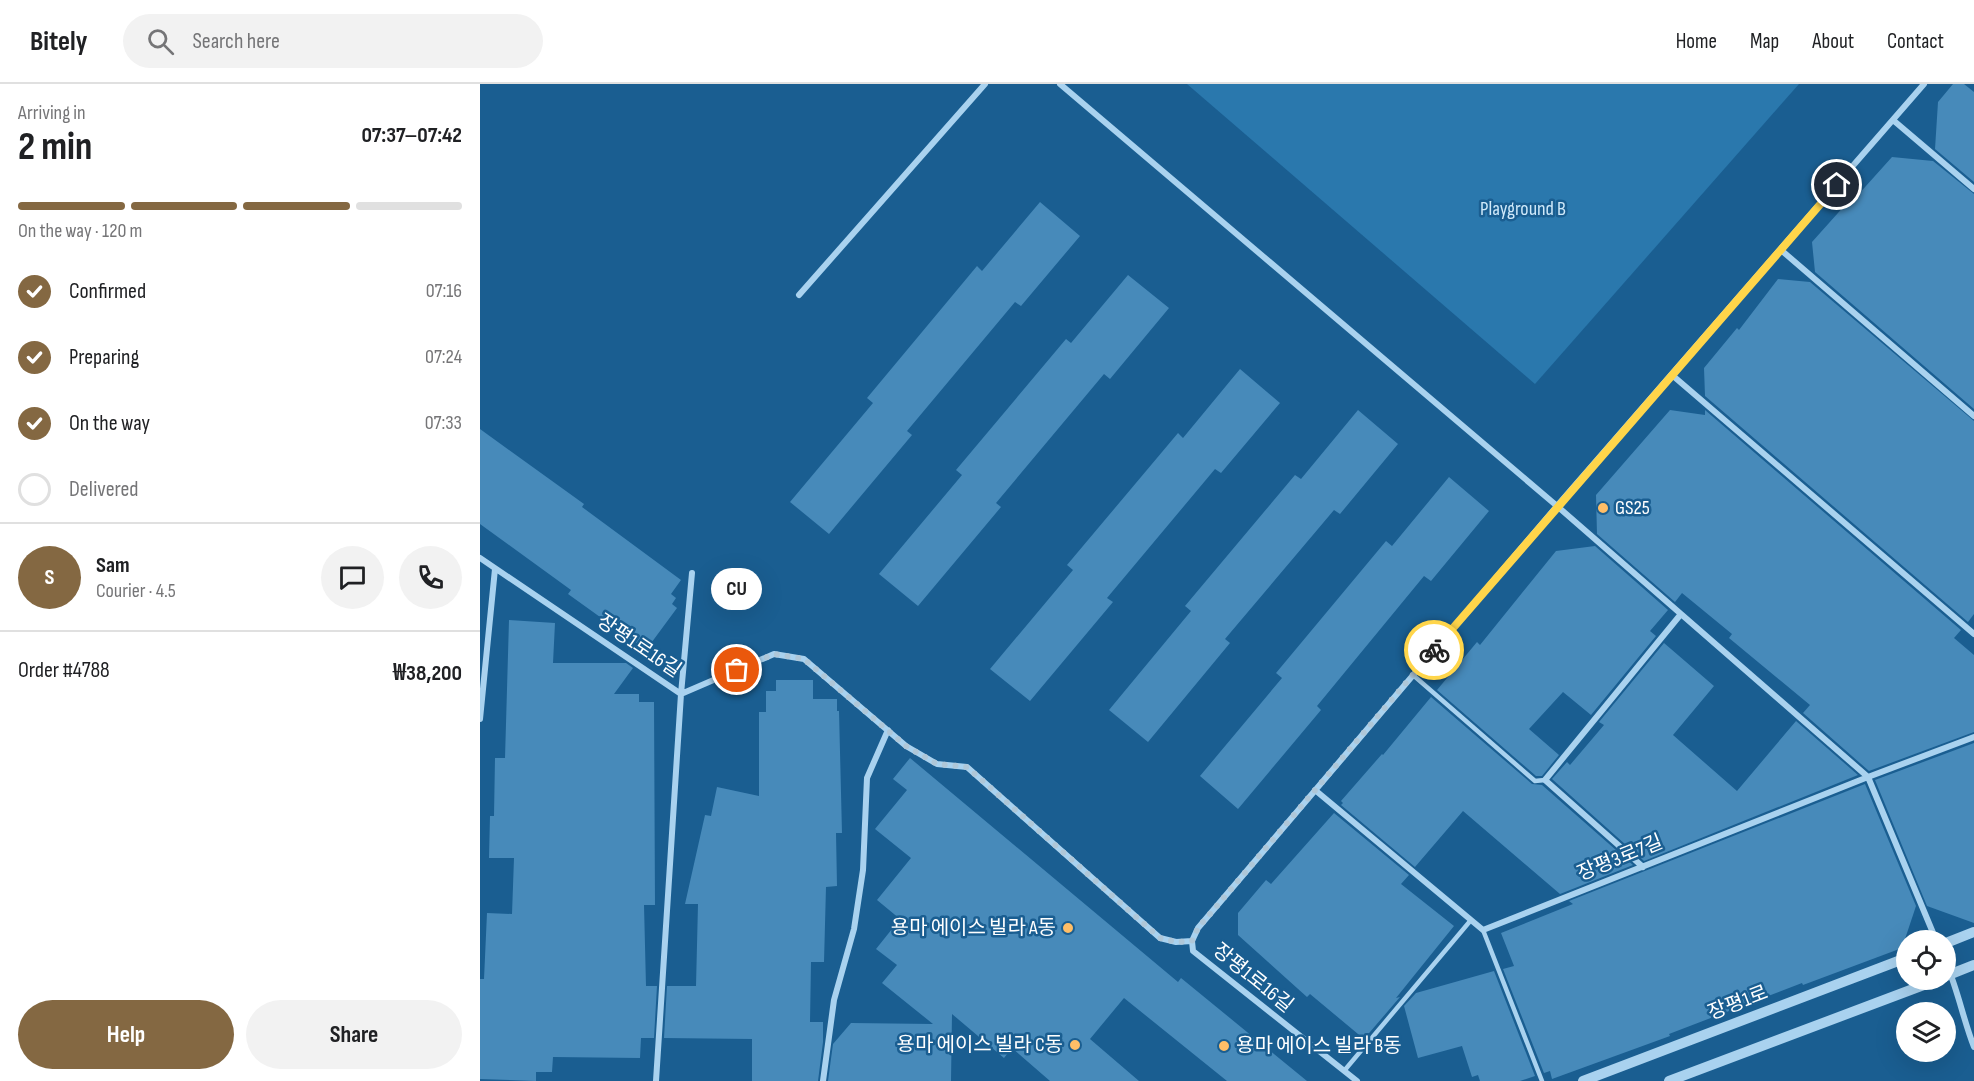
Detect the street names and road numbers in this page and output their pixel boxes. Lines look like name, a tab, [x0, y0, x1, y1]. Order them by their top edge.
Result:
street label: 장평1로16길	[592, 609, 686, 683]
street label: 장평3로7길	[1574, 830, 1666, 886]
street label: 장평1로16길	[1208, 938, 1298, 1018]
street label: 장평1로	[1705, 981, 1771, 1025]

